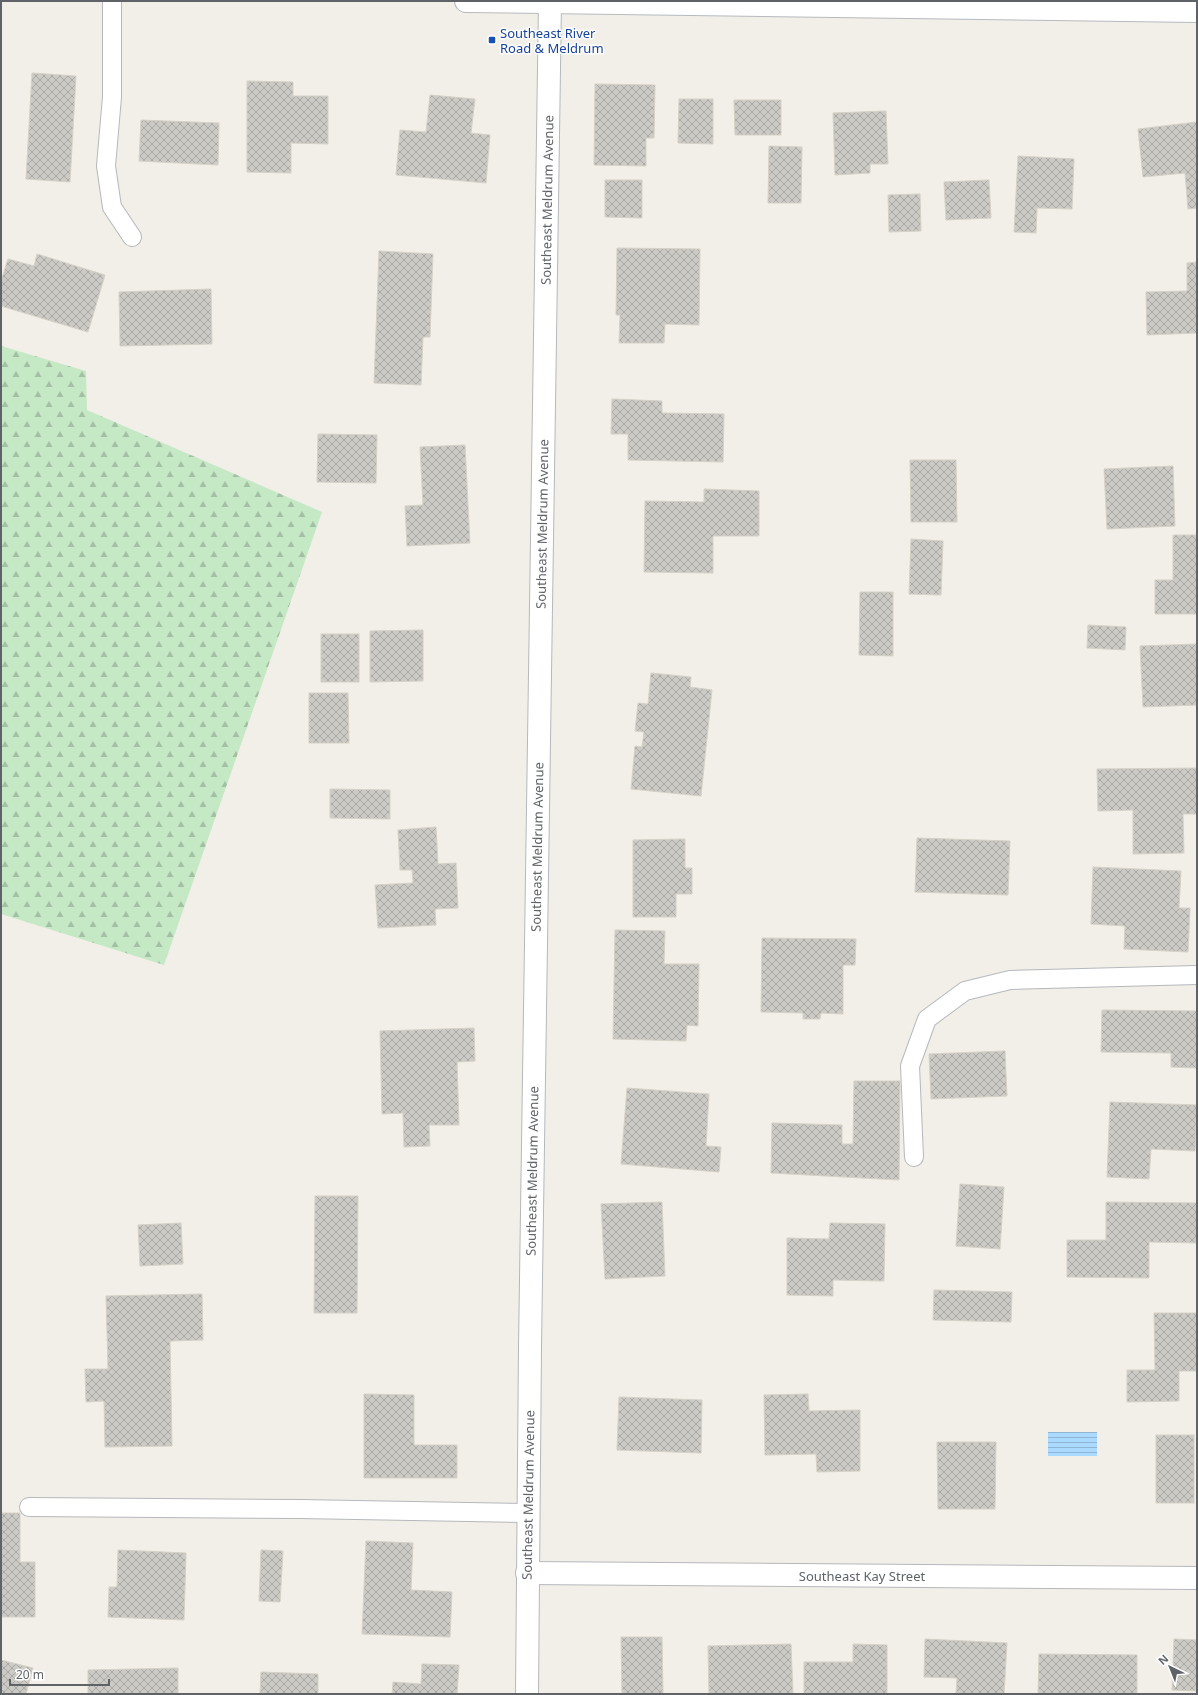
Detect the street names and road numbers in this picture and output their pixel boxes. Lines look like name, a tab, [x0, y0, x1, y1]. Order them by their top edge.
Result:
street label: Southeast Meldrum Avenue	[537, 115, 557, 285]
street label: Southeast Meldrum Avenue	[532, 439, 552, 609]
street label: Southeast Meldrum Avenue	[527, 762, 547, 932]
street label: Southeast Meldrum Avenue	[522, 1086, 542, 1256]
street label: Southeast Meldrum Avenue	[518, 1410, 538, 1580]
street label: Southeast Kay Street	[799, 1567, 925, 1585]

